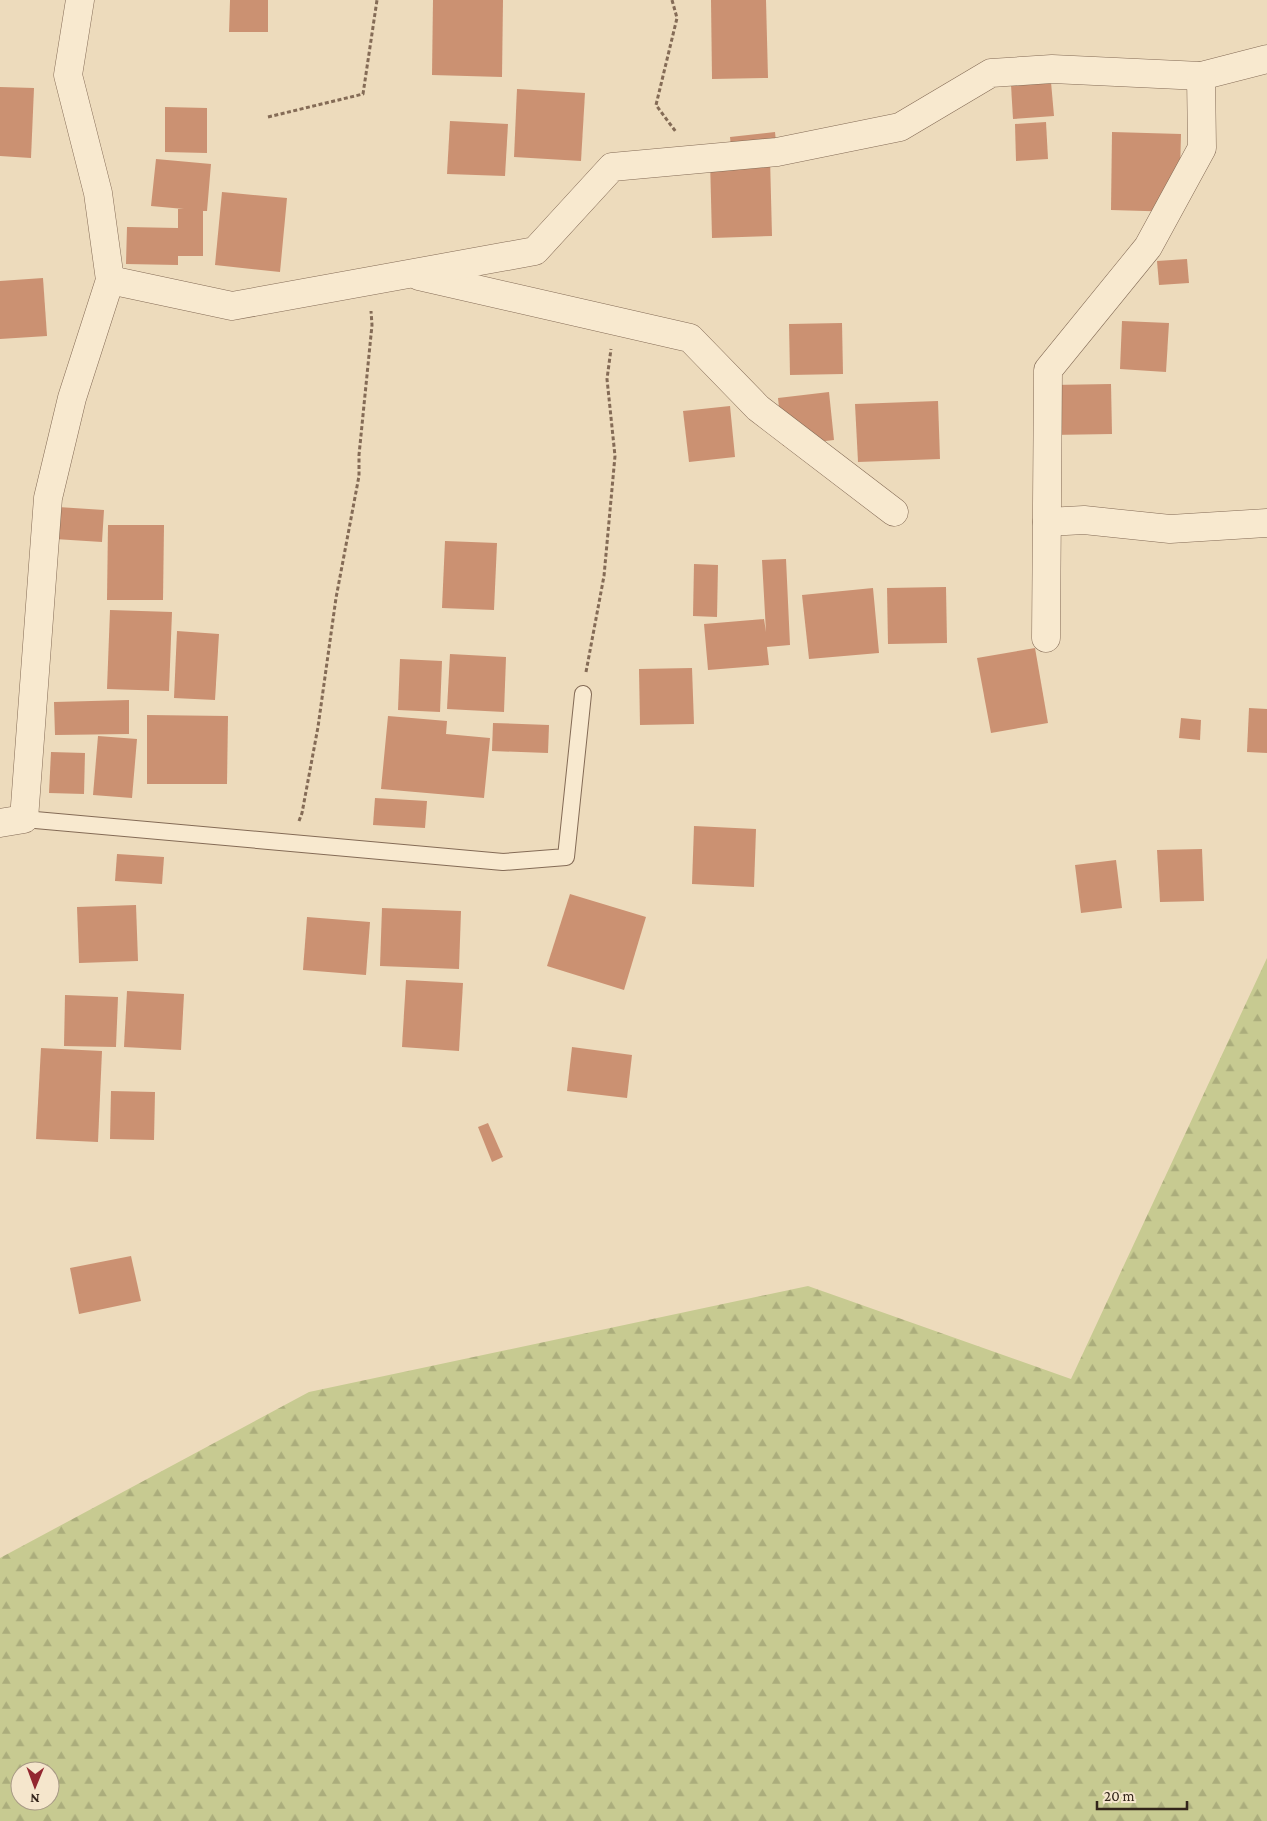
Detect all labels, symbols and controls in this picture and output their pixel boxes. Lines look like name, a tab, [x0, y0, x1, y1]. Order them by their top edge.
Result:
north arrow	[10, 1761, 60, 1811]
scale bar	[1097, 1778, 1187, 1810]
text: 20 m	[1104, 1788, 1135, 1804]
text: N	[29, 1791, 40, 1807]

